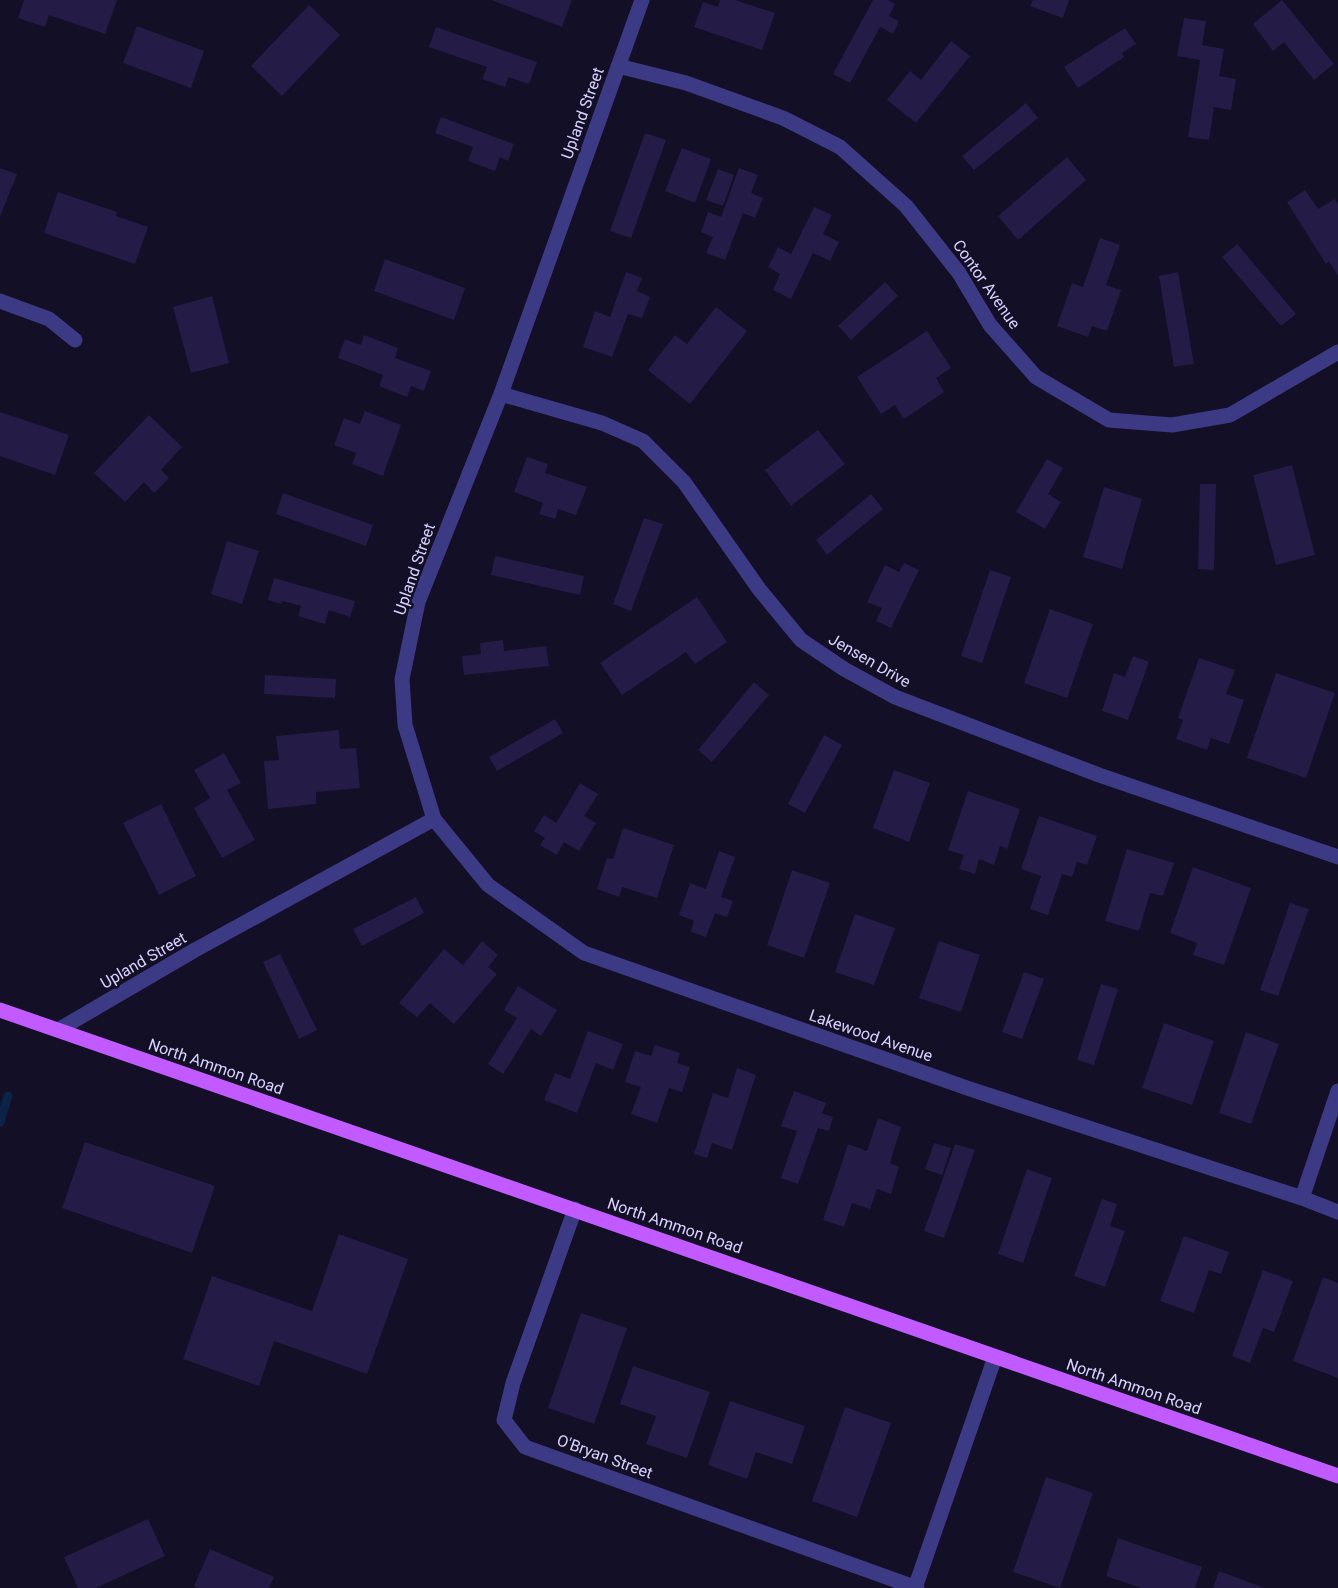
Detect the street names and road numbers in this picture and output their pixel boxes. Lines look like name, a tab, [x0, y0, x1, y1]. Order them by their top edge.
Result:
street label: Upland Street	[557, 65, 608, 162]
street label: Contor Avenue	[949, 236, 1024, 332]
street label: Upland Street	[390, 521, 439, 618]
street label: Jensen Drive	[825, 629, 914, 692]
street label: Upland Street	[97, 928, 190, 993]
street label: Lakewood Avenue	[807, 1005, 935, 1066]
street label: North Ammon Road	[146, 1034, 286, 1098]
street label: North Ammon Road	[605, 1193, 745, 1257]
street label: North Ammon Road	[1064, 1354, 1204, 1418]
street label: O'Bryan Street	[554, 1430, 655, 1483]

